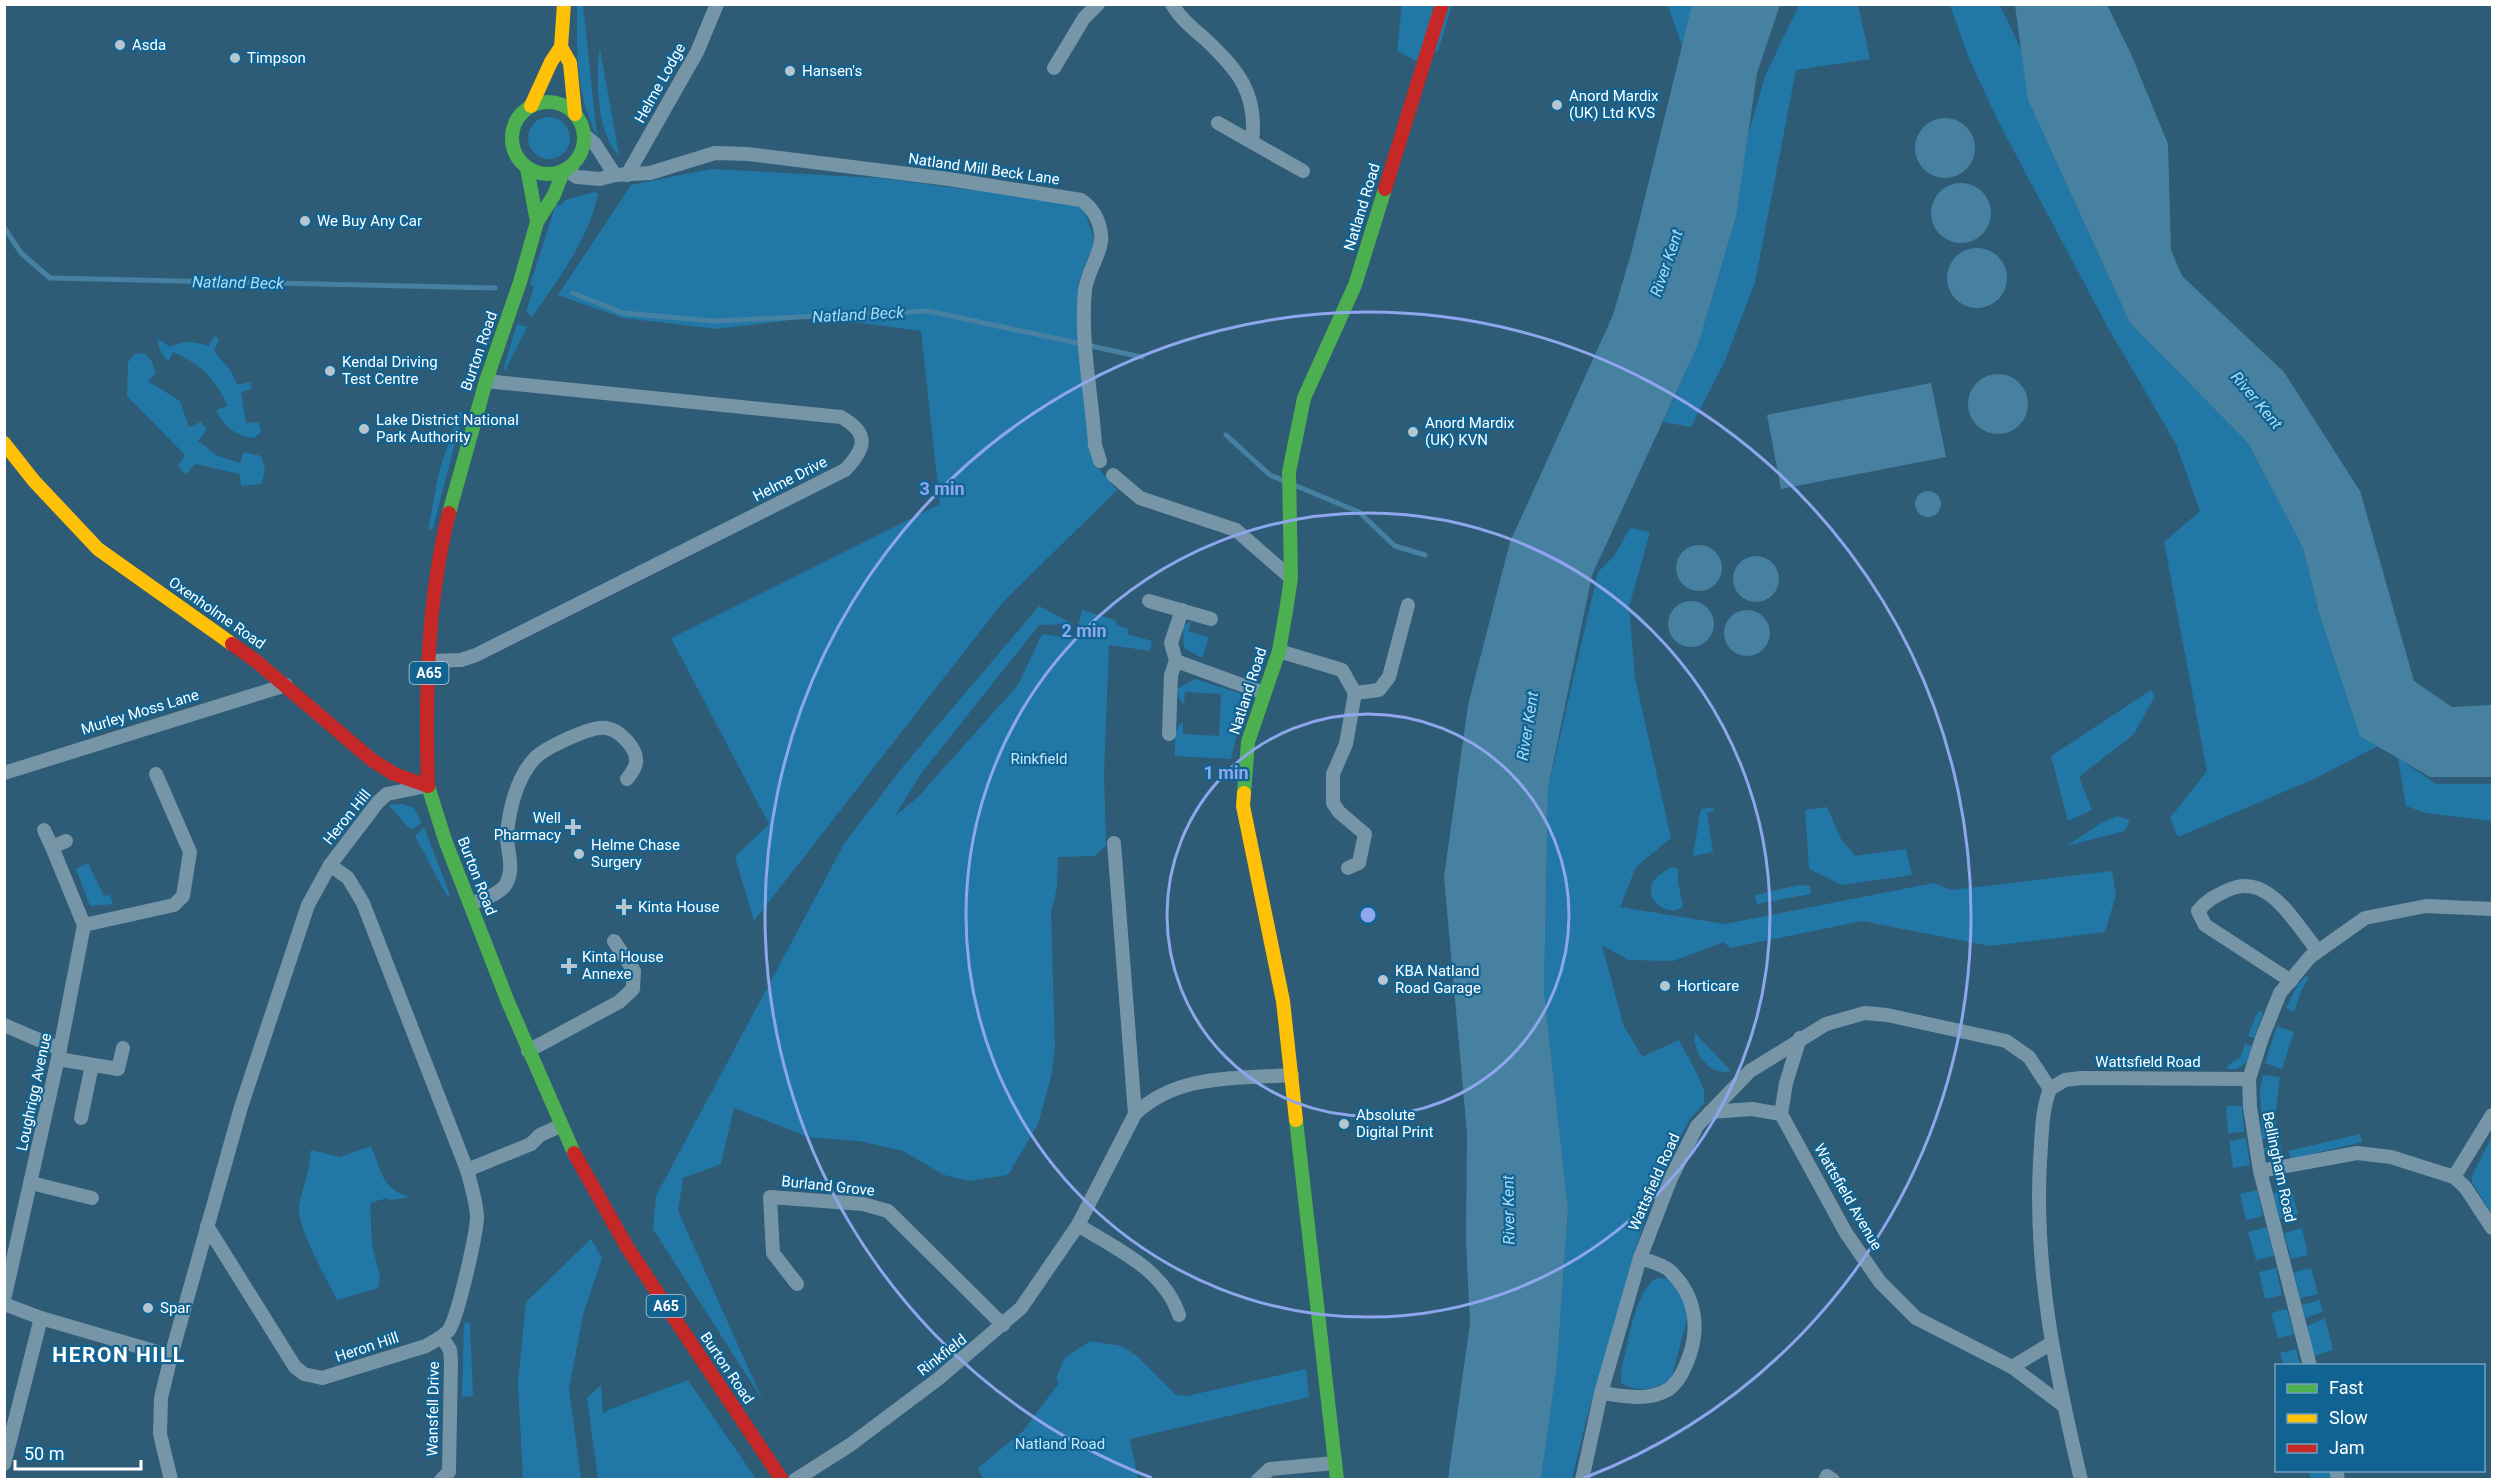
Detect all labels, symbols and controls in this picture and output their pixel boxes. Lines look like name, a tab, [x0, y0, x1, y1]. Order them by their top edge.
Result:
place label: Asda	[132, 36, 166, 54]
marker: Asda	[113, 38, 127, 52]
street label: Helme Lodge	[631, 40, 689, 126]
place label: Timpson	[247, 49, 306, 67]
marker: Timpson	[228, 51, 242, 65]
place label: Hansen's	[802, 62, 862, 80]
marker: Hansen's	[783, 64, 797, 78]
place label: Anord Mardix (UK) Ltd KVS	[1569, 87, 1659, 122]
marker: Anord Mardix (UK) Ltd KVS	[1550, 98, 1564, 112]
street label: Natland Mill Beck Lane	[907, 149, 1061, 189]
street label: Natland Road	[1340, 161, 1384, 253]
place label: We Buy Any Car	[317, 212, 422, 230]
marker: We Buy Any Car	[298, 214, 312, 228]
water label: River Kent	[1646, 226, 1687, 299]
water label: Natland Beck	[192, 272, 285, 293]
water label: Natland Beck	[812, 303, 906, 326]
street label: Burton Road	[457, 309, 501, 393]
place label: Kendal Driving Test Centre	[342, 353, 438, 388]
marker: Kendal Driving Test Centre	[323, 364, 337, 378]
water label: River Kent	[2227, 368, 2287, 434]
place label: Lake District National Park Authority	[376, 411, 519, 446]
place label: Anord Mardix (UK) KVN	[1425, 414, 1515, 449]
marker: Lake District National Park Authority	[357, 422, 371, 436]
marker: Anord Mardix (UK) KVN	[1406, 425, 1420, 439]
street label: Helme Drive	[750, 453, 830, 505]
text: 3 min	[919, 478, 965, 499]
street label: Oxenholme Road	[165, 573, 269, 653]
text: 2 min	[1061, 620, 1107, 641]
street label: Natland Road	[1225, 645, 1271, 737]
road number: A65	[410, 662, 448, 684]
street label: Murley Moss Lane	[79, 686, 201, 738]
water label: River Kent	[1513, 689, 1542, 762]
park label: Rinkfield	[1010, 750, 1068, 768]
text: 1 min	[1203, 762, 1249, 783]
street label: Heron Hill	[319, 786, 375, 848]
place label: Well Pharmacy	[494, 809, 561, 844]
marker: Well Pharmacy	[566, 820, 580, 834]
street label: Burton Road	[454, 834, 500, 918]
place label: Helme Chase Surgery	[591, 836, 680, 871]
marker: Helme Chase Surgery	[572, 847, 586, 861]
marker: Kinta House	[615, 898, 633, 916]
place label: Kinta House	[638, 898, 719, 916]
centre of rings	[1358, 905, 1378, 925]
place label: Kinta House Annexe	[582, 948, 663, 983]
marker: Kinta House Annexe	[560, 957, 578, 975]
place label: KBA Natland Road Garage	[1395, 962, 1481, 997]
marker: KBA Natland Road Garage	[1376, 973, 1390, 987]
place label: Horticare	[1677, 977, 1739, 995]
marker: Horticare	[1658, 979, 1672, 993]
street label: Loughrigg Avenue	[13, 1031, 55, 1153]
street label: Wattsfield Road	[2095, 1053, 2201, 1071]
place label: Absolute Digital Print	[1356, 1106, 1433, 1141]
street label: Bellingham Road	[2258, 1110, 2300, 1224]
marker: Absolute Digital Print	[1337, 1117, 1351, 1131]
street label: Wattsfield Road	[1624, 1130, 1684, 1234]
street label: Wattsfield Avenue	[1810, 1141, 1886, 1253]
street label: Burland Grove	[780, 1172, 876, 1200]
water label: River Kent	[1498, 1174, 1519, 1245]
road number: A65	[646, 1295, 686, 1317]
place label: Spar	[160, 1299, 191, 1317]
marker: Spar	[141, 1301, 155, 1315]
street label: Heron Hill	[333, 1328, 401, 1366]
street label: Burton Road	[696, 1329, 758, 1407]
street label: Rinkfield	[914, 1330, 970, 1380]
district label: HERON HILL	[52, 1343, 186, 1367]
street label: Wansfell Drive	[423, 1361, 443, 1457]
legend	[2275, 1364, 2485, 1472]
text: Fast	[2329, 1377, 2364, 1398]
text: Slow	[2329, 1407, 2368, 1428]
scale bar	[15, 1433, 141, 1471]
park label: Natland Road	[1015, 1435, 1105, 1453]
text: Jam	[2329, 1437, 2365, 1458]
text: 50 m	[24, 1443, 64, 1464]

